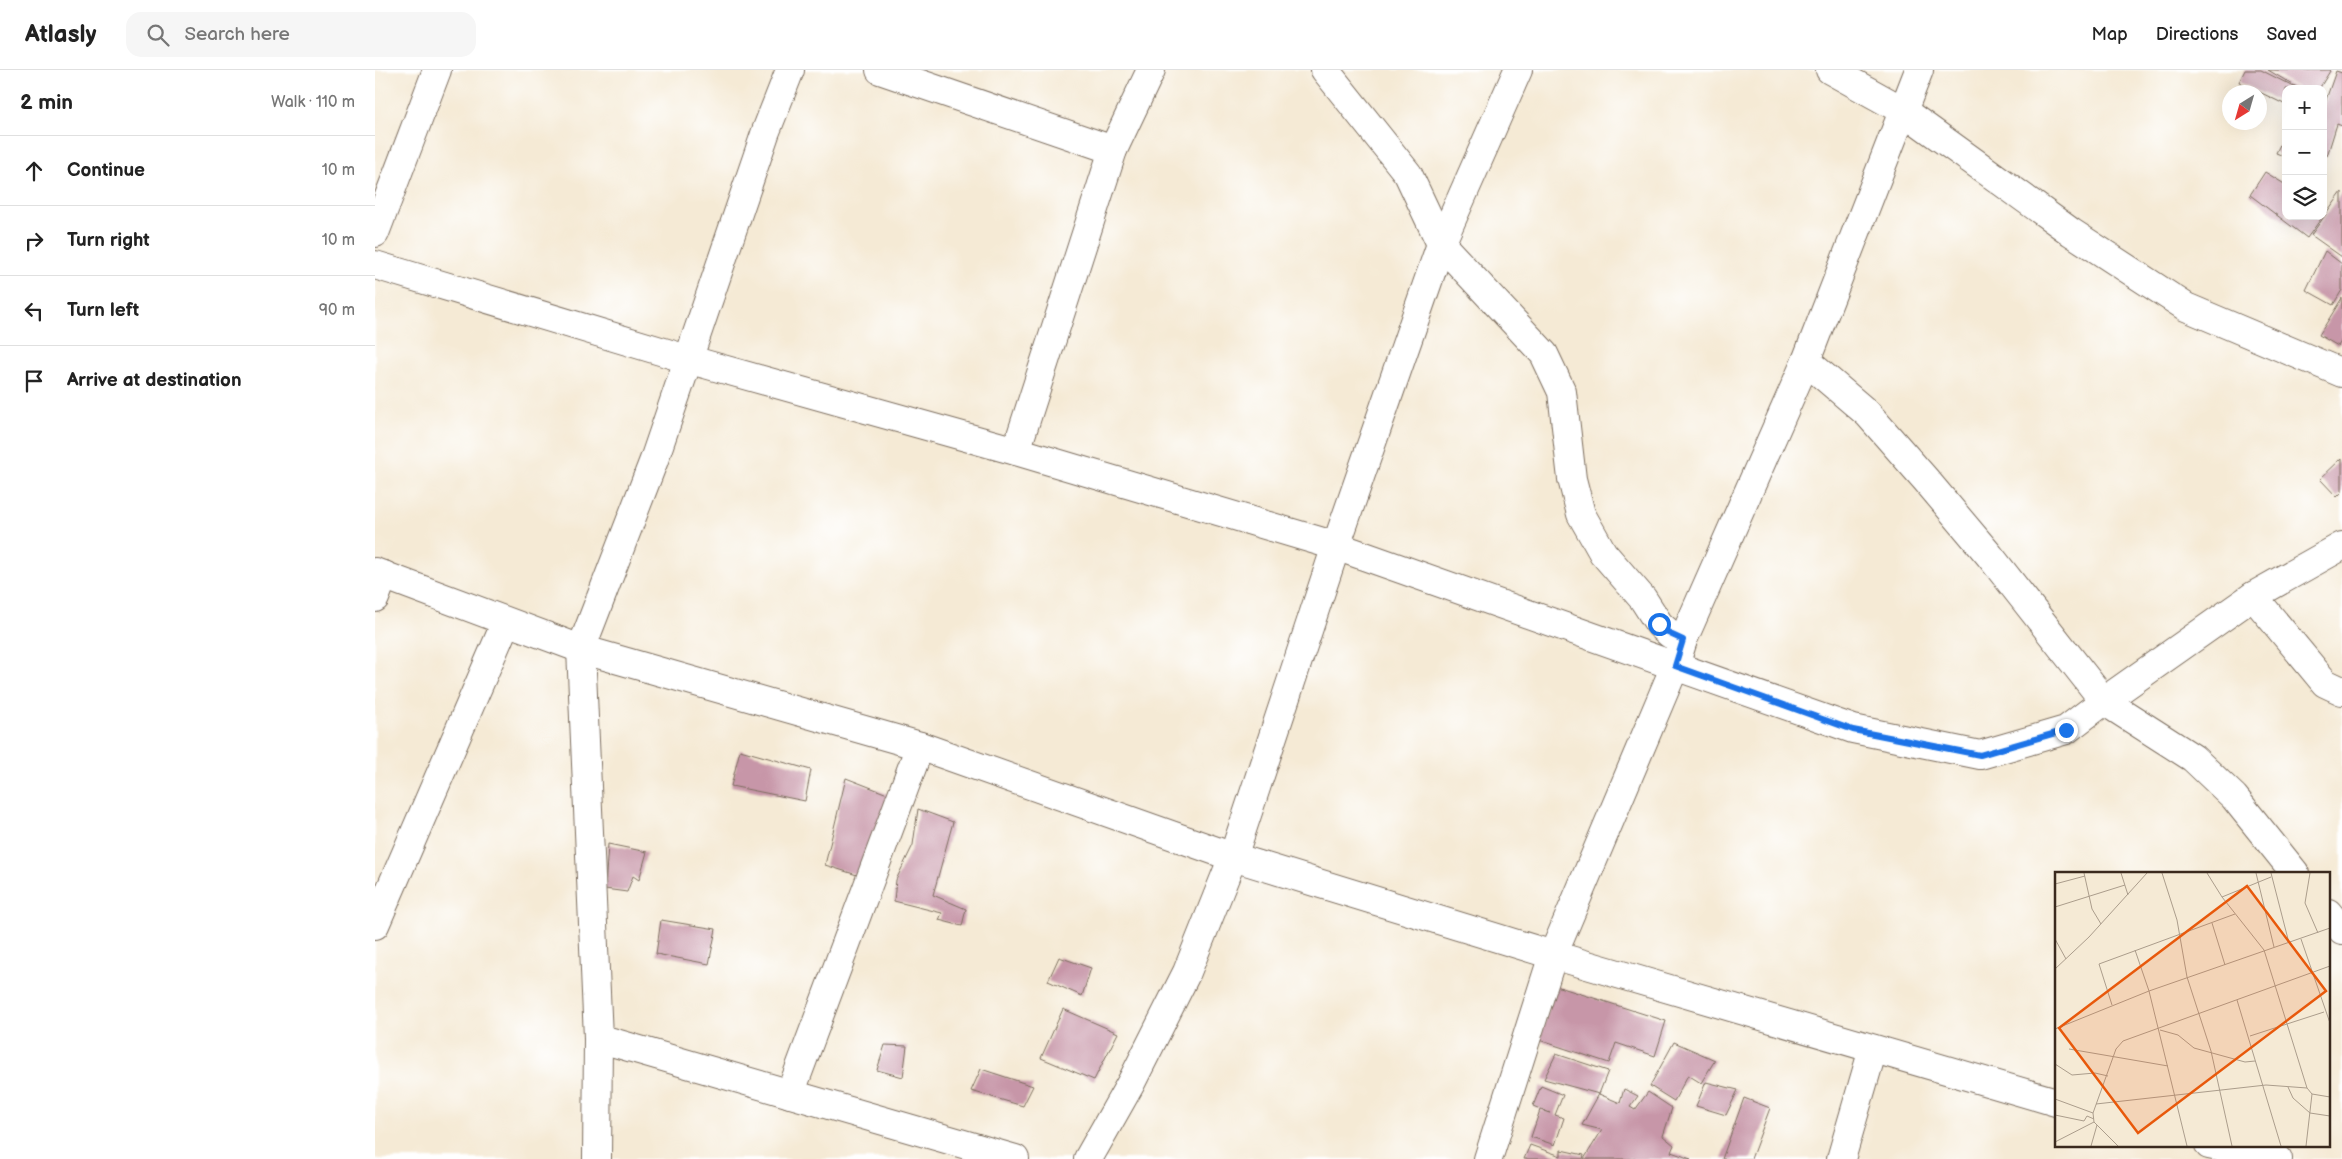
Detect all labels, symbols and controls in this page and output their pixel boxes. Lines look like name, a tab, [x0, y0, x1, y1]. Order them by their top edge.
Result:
search box	[126, 12, 476, 57]
text: Atlasly	[25, 20, 96, 49]
icon: search	[144, 21, 172, 49]
text: Search here	[184, 23, 290, 46]
text: Map	[2092, 24, 2128, 45]
text: Directions	[2156, 24, 2238, 45]
text: Saved	[2266, 24, 2317, 45]
north arrow	[2222, 85, 2267, 130]
map controls	[2282, 85, 2327, 220]
button: +	[2282, 85, 2327, 130]
text: 2 min	[20, 90, 73, 115]
text: Walk · 110 m	[271, 93, 355, 112]
button: −	[2282, 130, 2327, 175]
icon: ahead	[20, 157, 48, 185]
text: Continue	[67, 159, 145, 182]
text: 10 m	[322, 161, 355, 180]
button: layers	[2282, 175, 2327, 220]
icon: right	[20, 227, 48, 255]
text: Turn right	[67, 229, 150, 252]
text: 10 m	[322, 231, 355, 250]
icon: left	[20, 297, 48, 325]
text: Turn left	[67, 299, 139, 322]
text: 90 m	[319, 301, 355, 320]
icon: arrive	[20, 367, 48, 395]
text: Arrive at destination	[67, 369, 242, 392]
route start	[1648, 613, 1671, 636]
route end	[2055, 719, 2078, 742]
inset map	[2055, 872, 2329, 1146]

